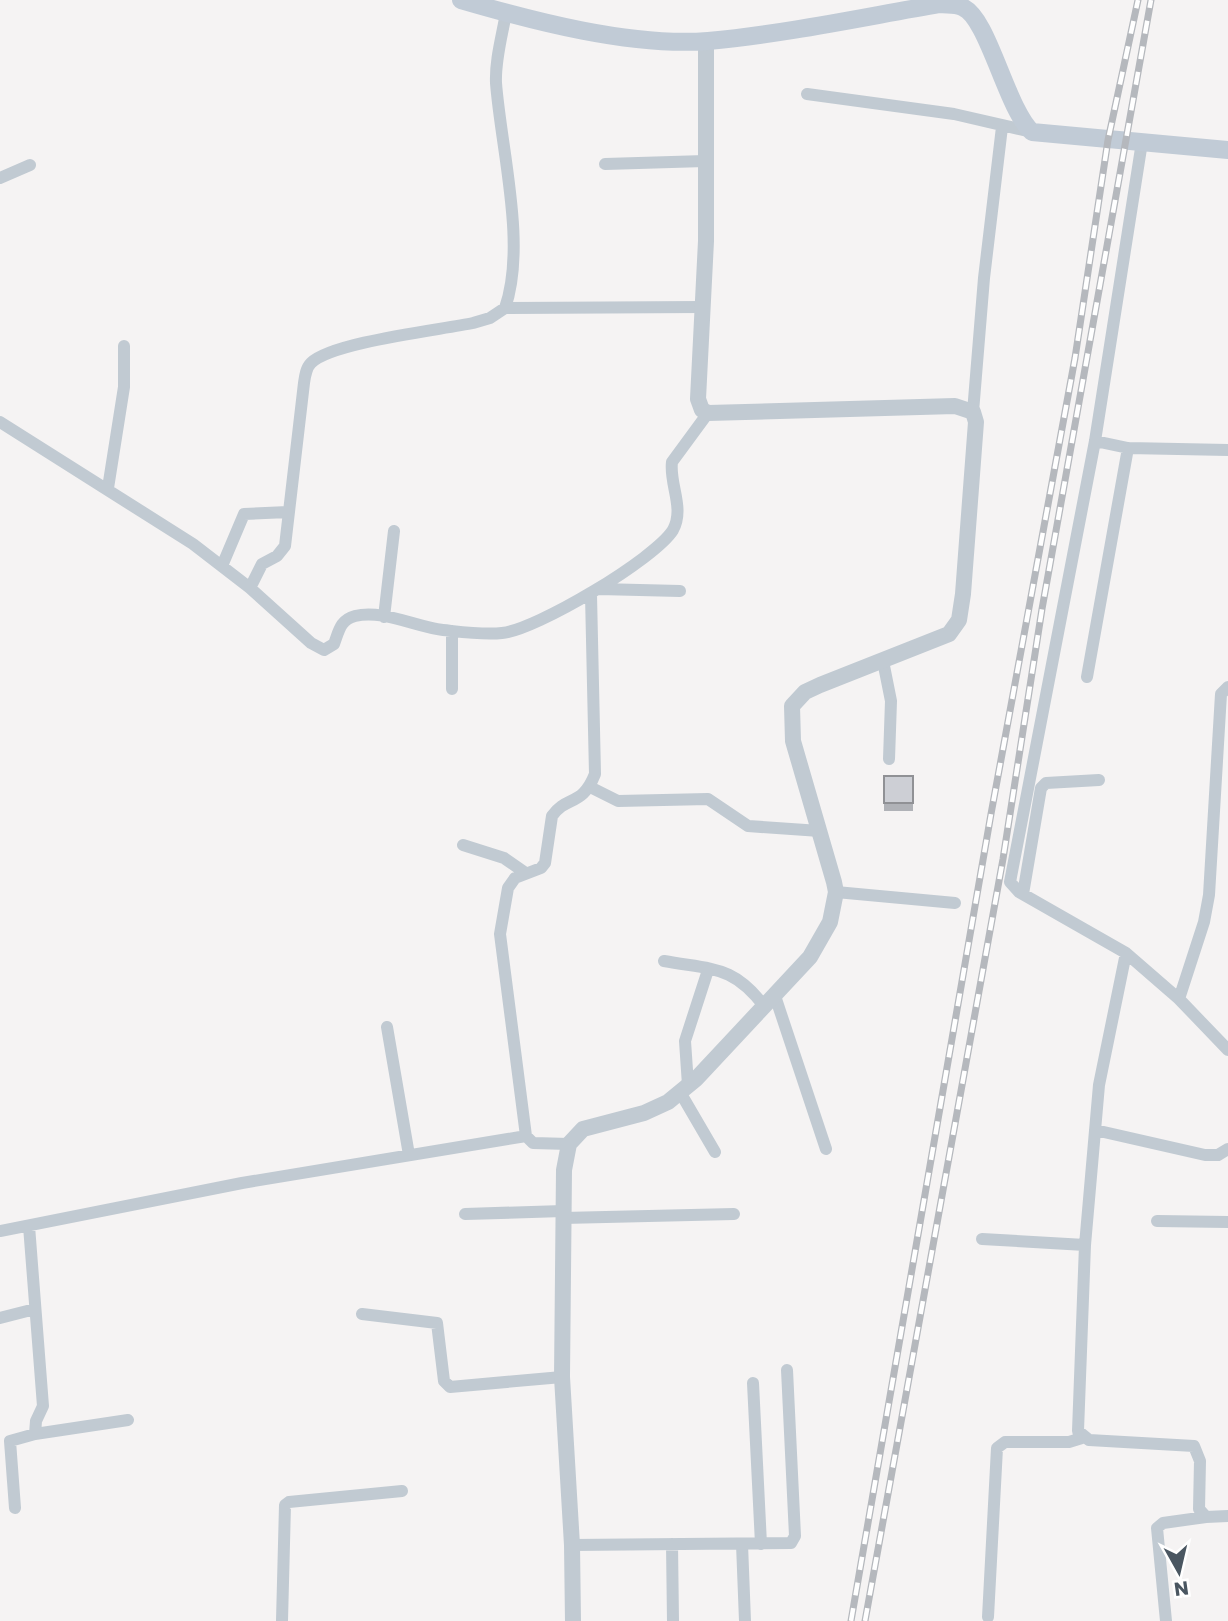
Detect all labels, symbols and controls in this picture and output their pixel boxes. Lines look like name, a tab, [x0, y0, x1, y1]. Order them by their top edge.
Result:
north arrow	[1144, 1537, 1214, 1607]
text: N	[1172, 1574, 1190, 1603]

